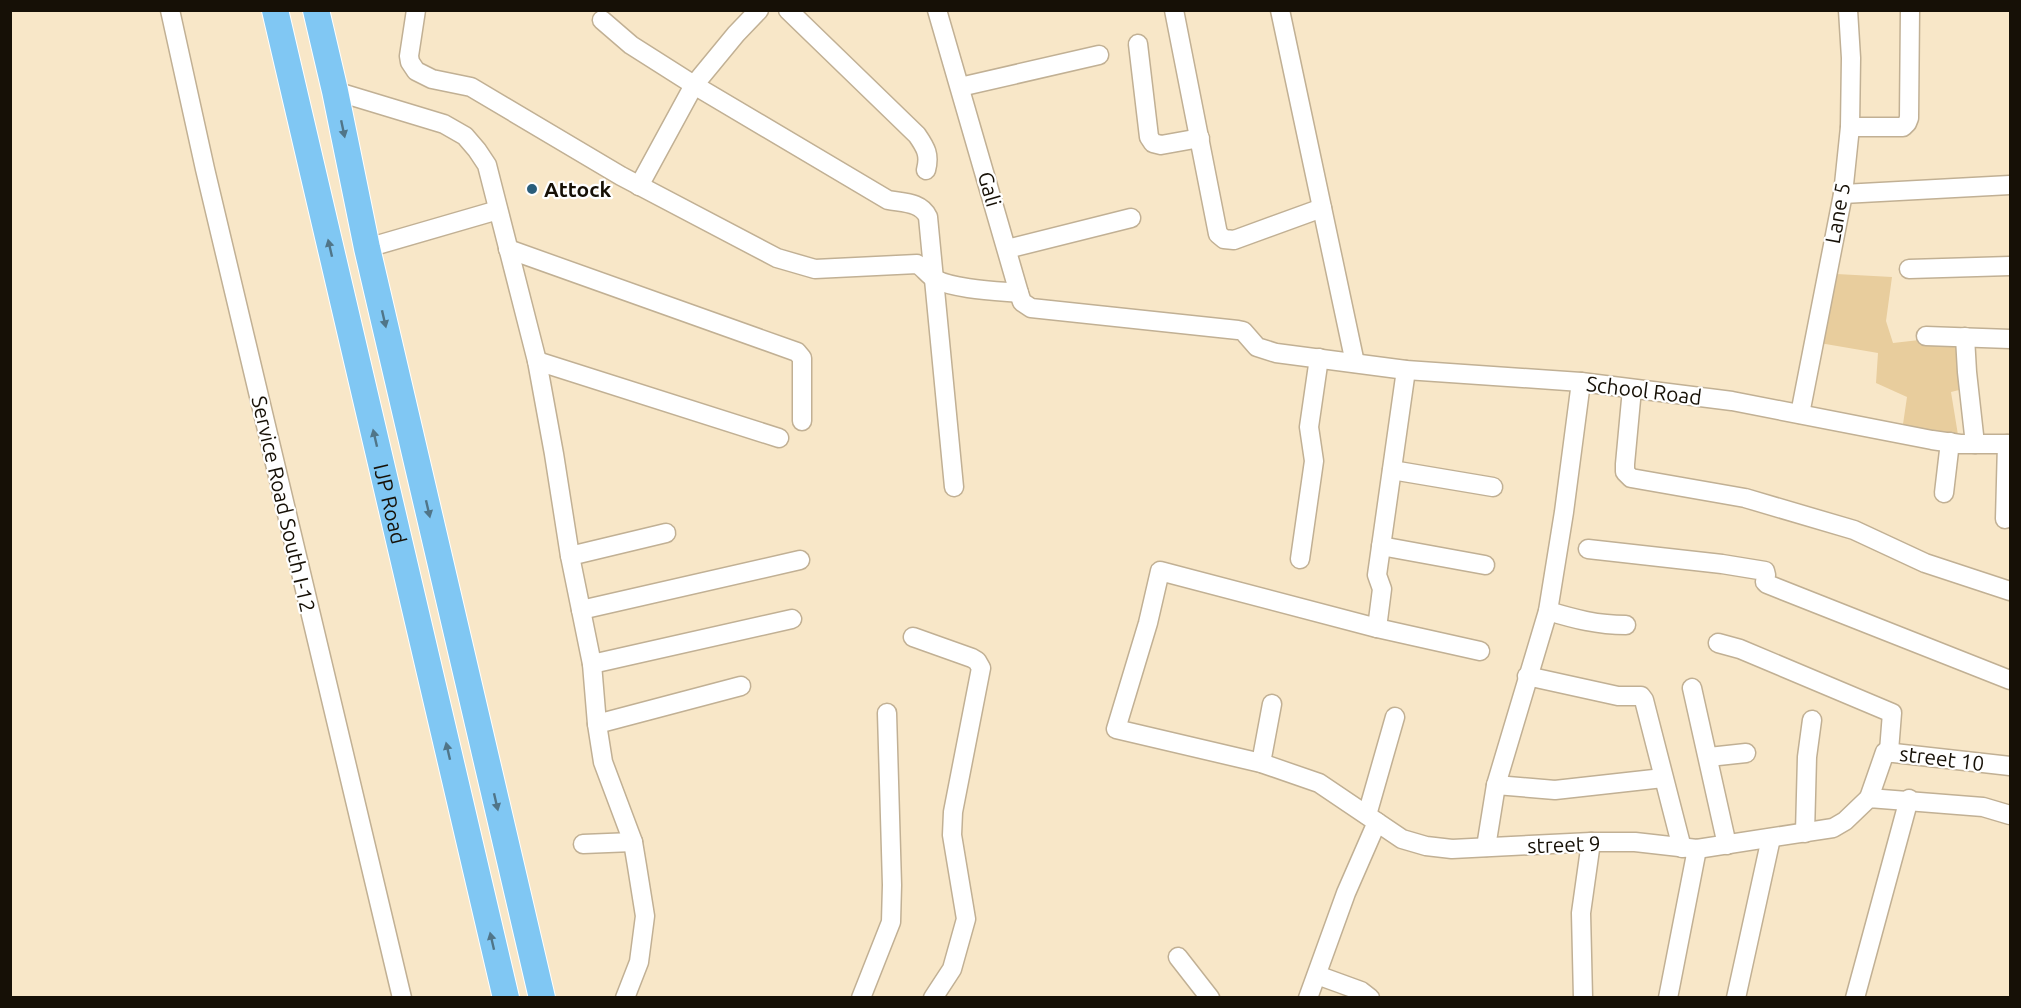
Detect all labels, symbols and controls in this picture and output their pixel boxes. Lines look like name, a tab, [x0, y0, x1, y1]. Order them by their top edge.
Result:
one-way arrow	[339, 120, 348, 139]
street label: Gali	[974, 169, 1006, 209]
place label: Attock	[544, 177, 611, 201]
street label: Lane 5	[1820, 181, 1854, 245]
marker: Attock	[525, 182, 539, 196]
one-way arrow	[325, 239, 335, 257]
one-way arrow	[380, 310, 389, 329]
street label: School Road	[1585, 371, 1703, 409]
street label: Service Road South I-12	[247, 394, 321, 614]
one-way arrow	[369, 429, 379, 447]
street label: IJP Road	[369, 461, 411, 546]
one-way arrow	[424, 500, 434, 519]
one-way arrow	[442, 741, 452, 760]
street label: street 10	[1898, 741, 1986, 775]
one-way arrow	[492, 792, 502, 811]
street label: street 9	[1527, 831, 1601, 857]
one-way arrow	[487, 931, 497, 950]

